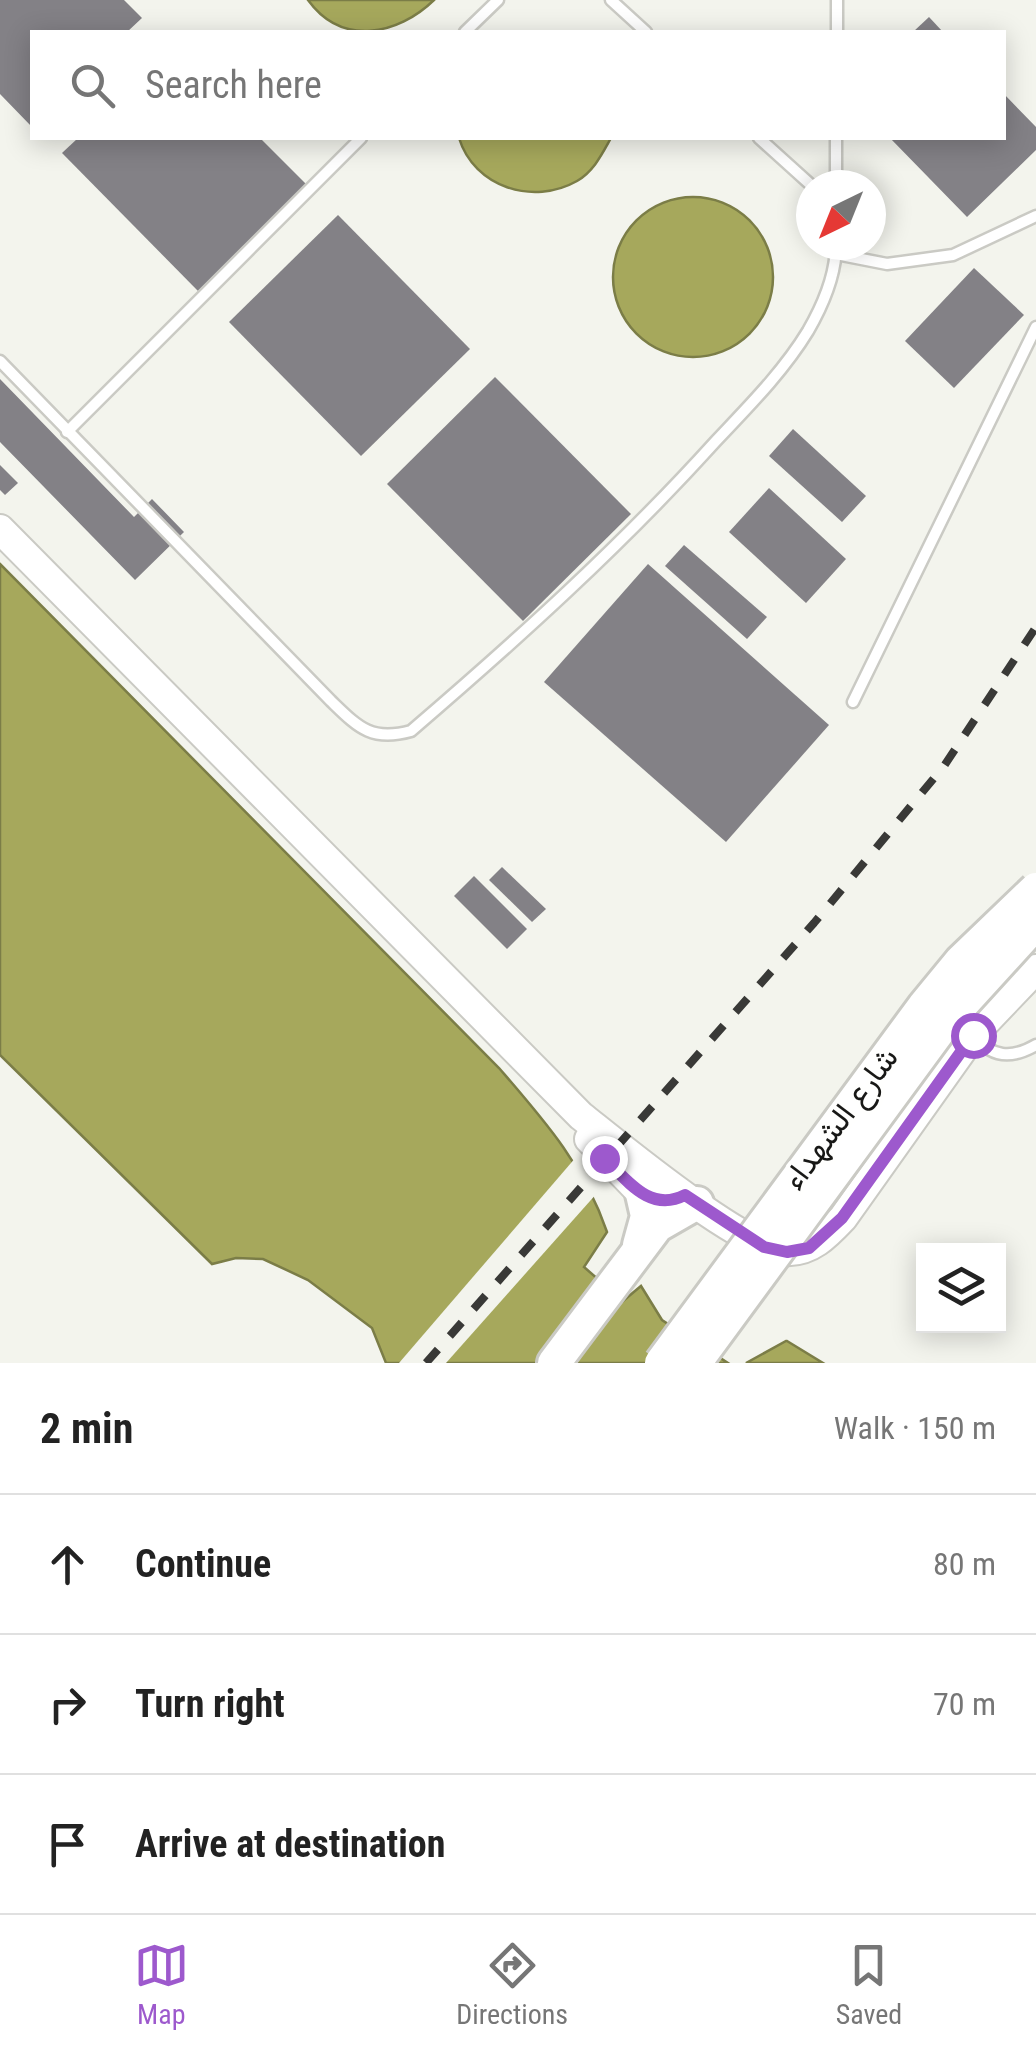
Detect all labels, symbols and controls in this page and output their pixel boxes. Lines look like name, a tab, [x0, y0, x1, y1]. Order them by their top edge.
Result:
search box	[30, 30, 1006, 140]
icon: search	[65, 58, 120, 113]
text: Search here	[145, 63, 322, 107]
north arrow	[796, 170, 886, 260]
route start	[951, 1013, 997, 1059]
street label: شارع الشهداء	[774, 1039, 908, 1199]
route end	[582, 1136, 628, 1182]
map controls	[916, 1243, 1006, 1333]
button: layers	[916, 1243, 1006, 1333]
text: 2 min	[40, 1404, 133, 1453]
text: Walk · 150 m	[834, 1409, 996, 1447]
icon: ahead	[40, 1537, 95, 1592]
text: Continue	[135, 1542, 271, 1586]
text: 80 m	[933, 1545, 996, 1583]
icon: right	[40, 1677, 95, 1732]
text: Turn right	[135, 1682, 285, 1726]
text: 70 m	[933, 1685, 996, 1723]
icon: arrive	[40, 1817, 95, 1872]
text: Arrive at destination	[135, 1822, 445, 1866]
tab: Map	[134, 1938, 189, 2031]
tab: Directions	[456, 1938, 568, 2031]
tab: Saved	[836, 1938, 902, 2031]

